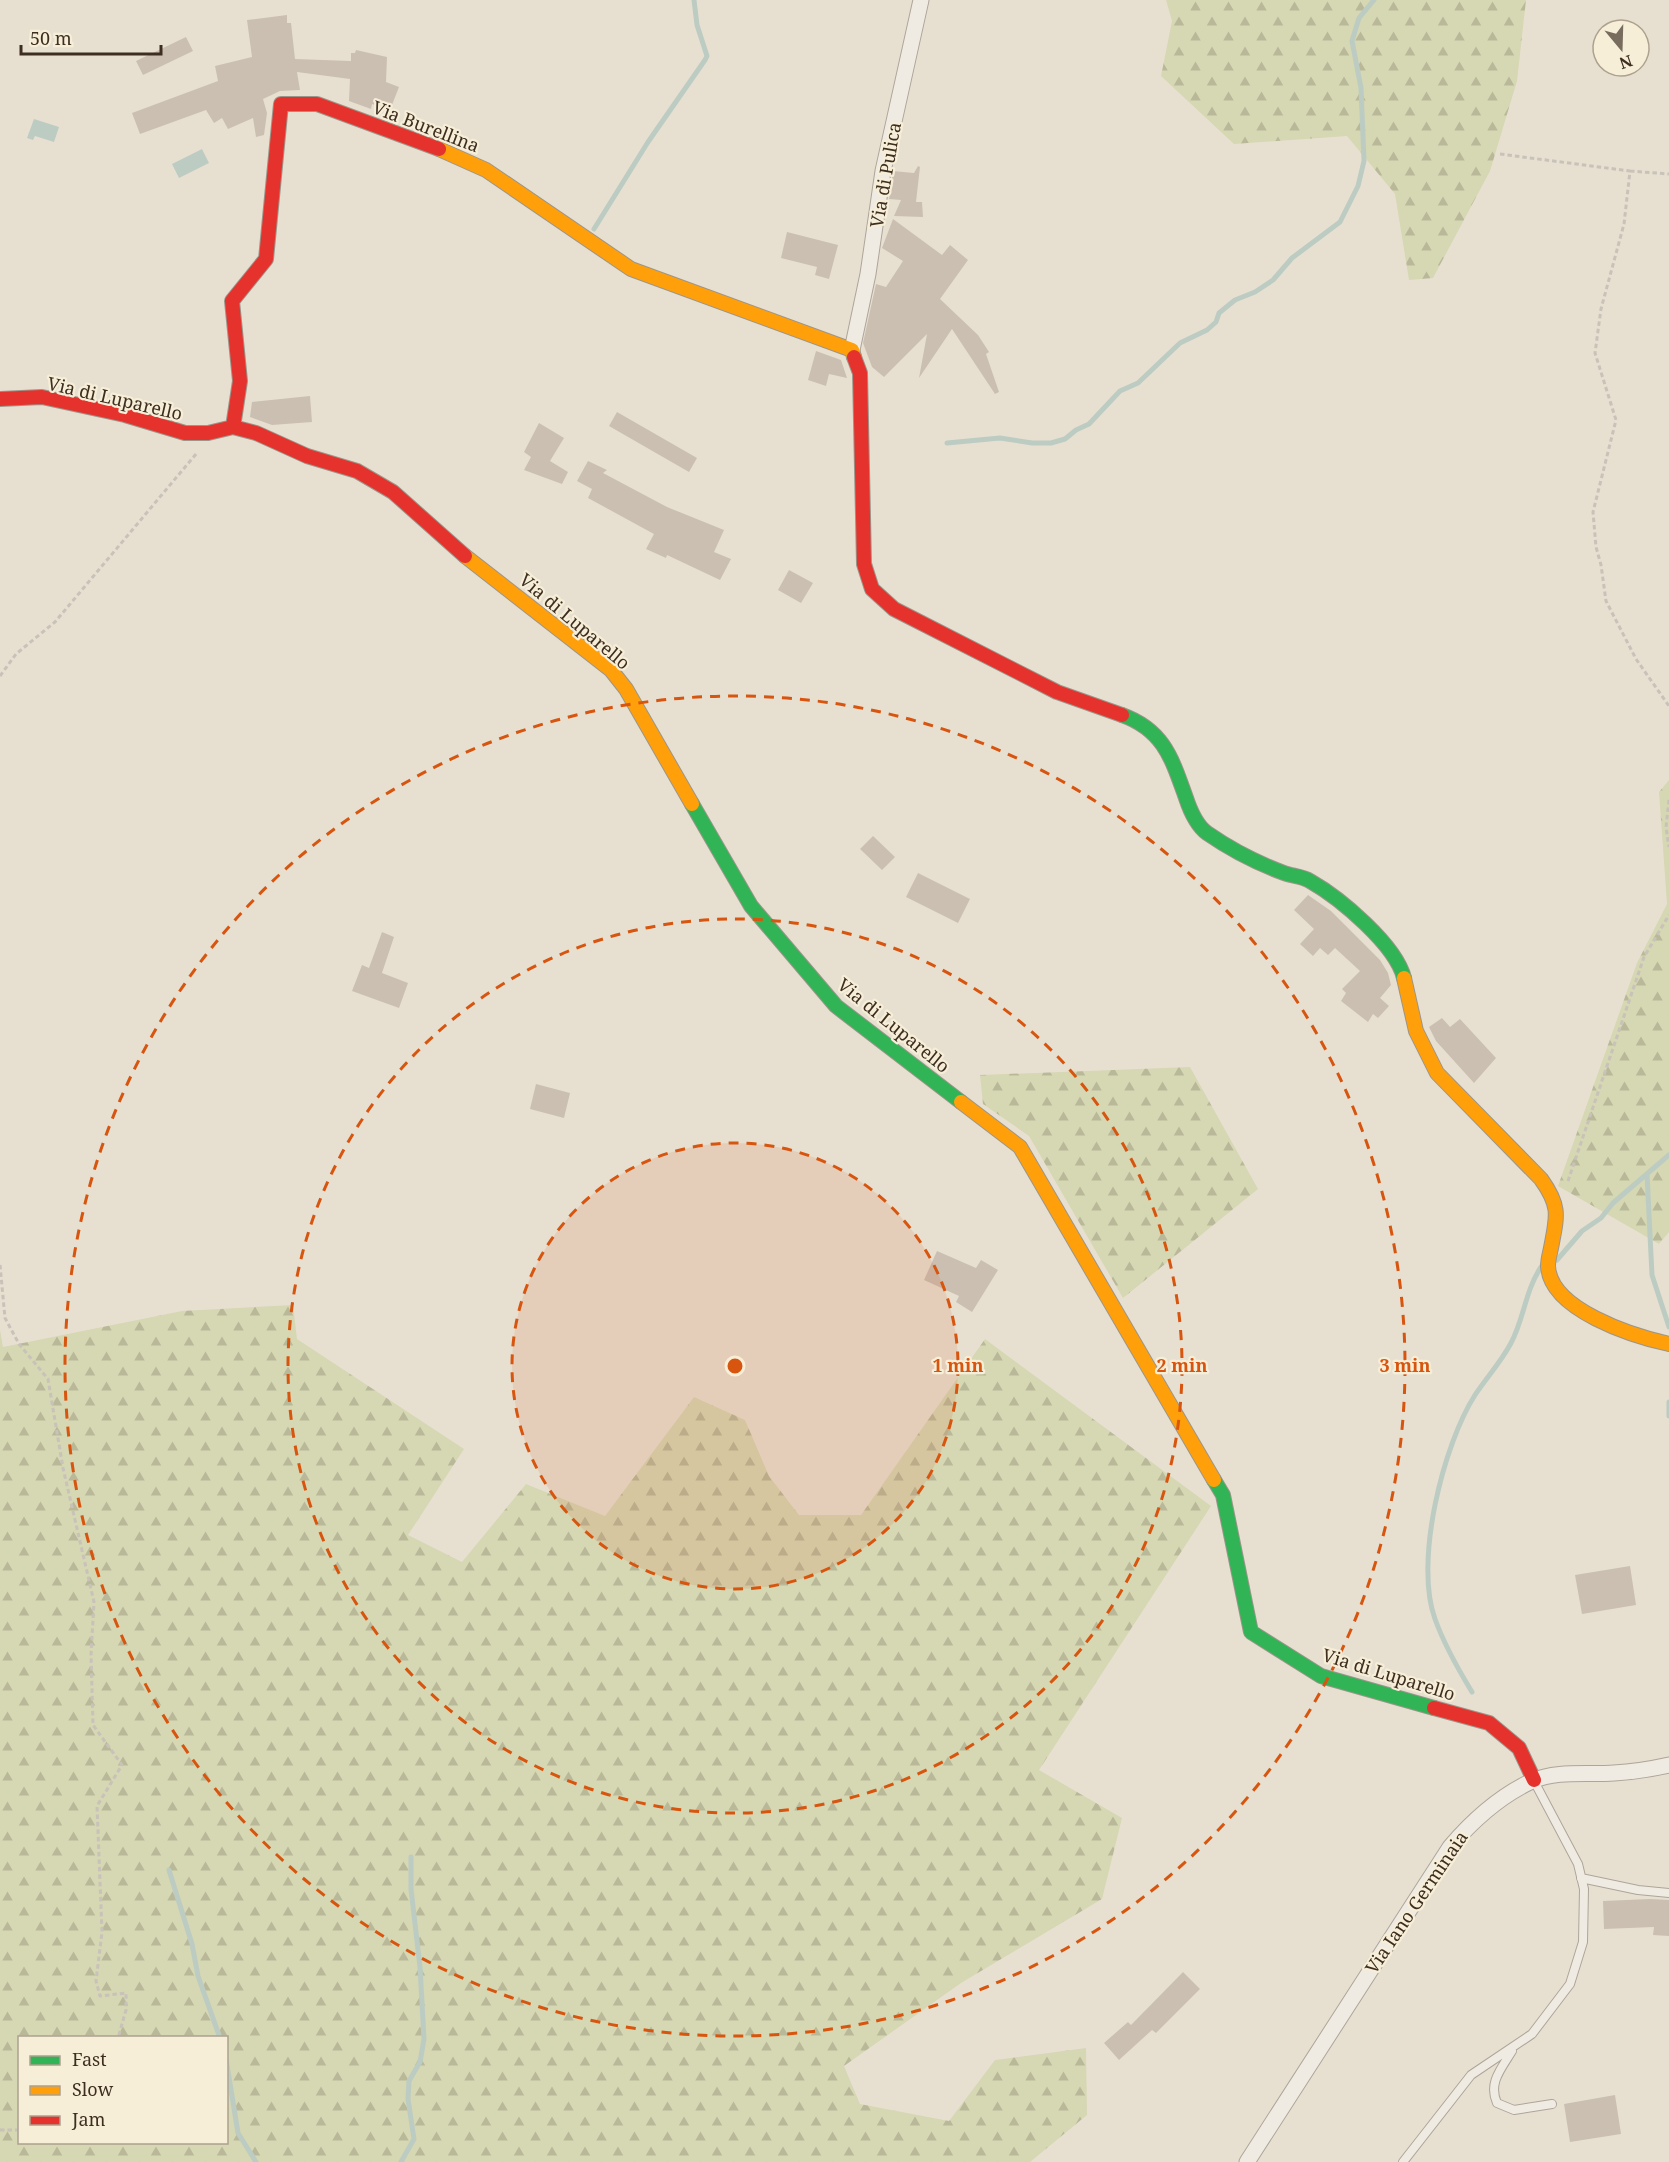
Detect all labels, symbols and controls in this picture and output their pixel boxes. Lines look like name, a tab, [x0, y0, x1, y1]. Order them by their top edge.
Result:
scale bar	[21, 18, 160, 56]
north arrow	[1591, 18, 1651, 78]
text: 50 m	[30, 26, 72, 50]
text: N	[1616, 50, 1635, 75]
street label: Via Burellina	[369, 95, 483, 157]
street label: Via di Pulica	[864, 120, 906, 230]
street label: Via di Luparello	[45, 371, 185, 425]
street label: Via di Luparello	[515, 568, 635, 674]
street label: Via di Luparello	[833, 972, 955, 1078]
text: 1 min	[933, 1353, 983, 1377]
text: 2 min	[1157, 1353, 1207, 1377]
text: 3 min	[1380, 1353, 1430, 1377]
centre of rings	[725, 1356, 745, 1376]
street label: Via di Luparello	[1320, 1642, 1458, 1706]
street label: Via Iano Germinaia	[1359, 1826, 1473, 1978]
legend	[18, 2036, 228, 2144]
text: Fast	[72, 2047, 107, 2071]
text: Slow	[72, 2077, 114, 2101]
text: Jam	[71, 2107, 106, 2131]

